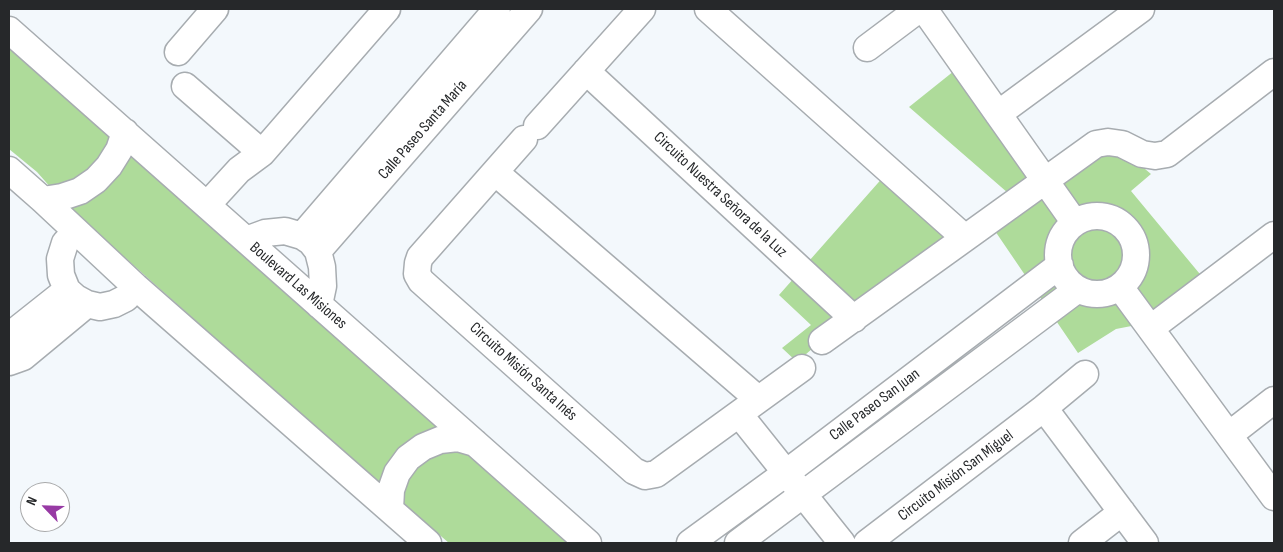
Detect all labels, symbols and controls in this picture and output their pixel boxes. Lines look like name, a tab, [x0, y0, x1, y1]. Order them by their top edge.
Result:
street label: Calle Paseo Santa María	[375, 76, 471, 184]
street label: Circuito Nuestra Señora de la Luz	[649, 128, 791, 262]
street label: Boulevard Las Misiones	[245, 239, 351, 333]
street label: Circuito Misión Santa Inés	[465, 319, 581, 425]
street label: Calle Paseo San Juan	[826, 365, 924, 445]
street label: Circuito Misión San Miguel	[894, 426, 1018, 526]
north arrow	[20, 482, 70, 532]
text: N	[22, 494, 41, 508]

